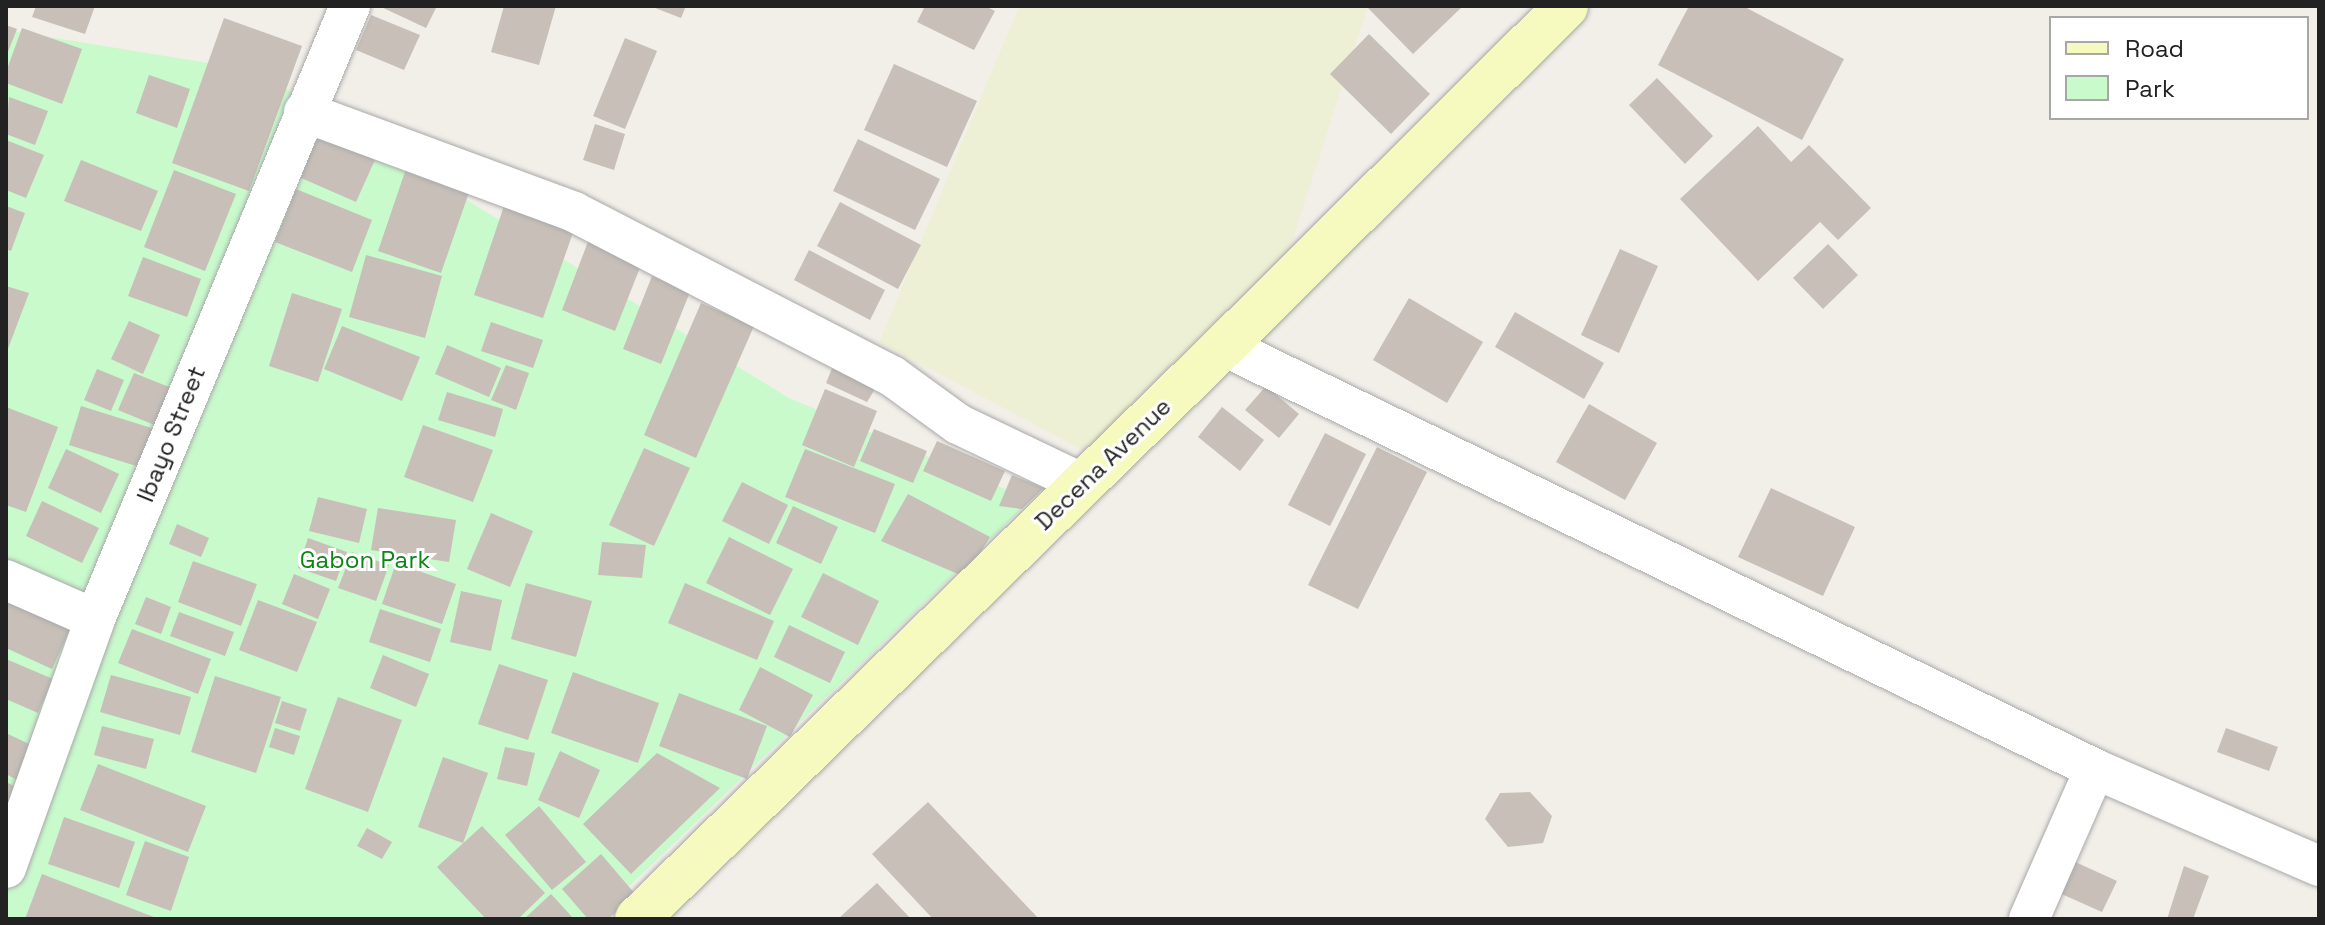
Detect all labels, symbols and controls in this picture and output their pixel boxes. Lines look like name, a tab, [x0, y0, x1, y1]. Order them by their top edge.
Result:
legend	[2049, 16, 2309, 120]
text: Road	[2125, 33, 2184, 64]
text: Park	[2125, 73, 2175, 104]
street label: Ibayo Street	[131, 362, 211, 506]
street label: Decena Avenue	[1029, 392, 1177, 536]
park label: Gabon Park	[300, 546, 430, 574]

